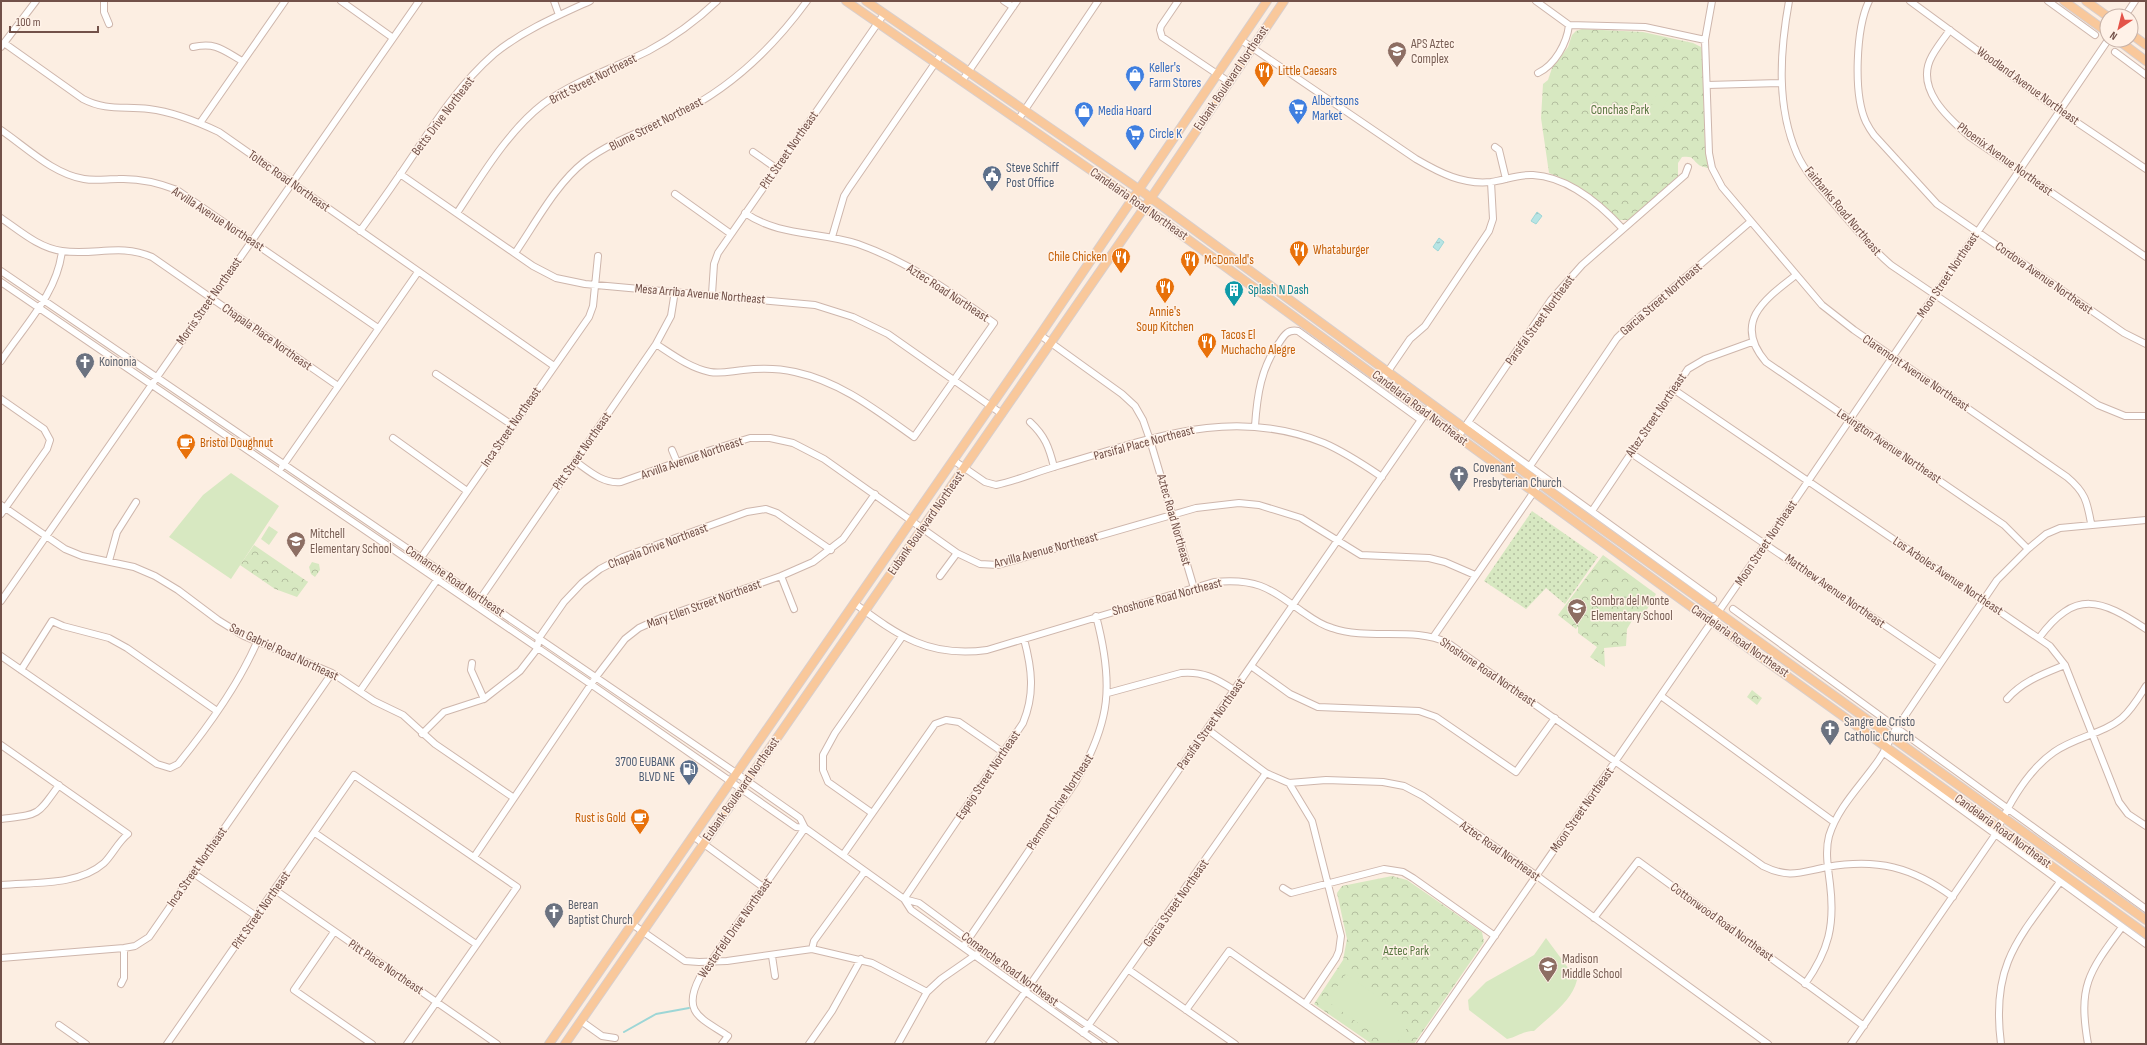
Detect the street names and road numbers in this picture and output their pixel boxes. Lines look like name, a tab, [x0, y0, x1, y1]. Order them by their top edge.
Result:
street label: Eubank Boulevard Northeast	[1190, 22, 1272, 134]
street label: Woodland Avenue Northeast	[1974, 43, 2083, 129]
street label: Britt Street Northeast	[547, 50, 639, 108]
street label: Betts Drive Northeast	[408, 73, 478, 159]
street label: Blume Street Northeast	[606, 93, 706, 155]
street label: Pitt Street Northeast	[756, 108, 822, 192]
street label: Phoenix Avenue Northeast	[1954, 119, 2056, 199]
street label: Toltec Road Northeast	[245, 147, 333, 215]
street label: Fairbanks Road Northeast	[1801, 163, 1885, 259]
street label: Candelaria Road Northeast	[1087, 164, 1191, 244]
street label: Arvilla Avenue Northeast	[168, 183, 267, 255]
street label: Moon Street Northeast	[1913, 229, 1983, 321]
street label: Cordova Avenue Northeast	[1992, 238, 2096, 318]
street label: Morris Street Northeast	[173, 254, 245, 348]
street label: Garcia Street Northeast	[1617, 259, 1705, 339]
street label: Aztec Road Northeast	[903, 260, 992, 326]
street label: Parsifal Street Northeast	[1502, 272, 1578, 368]
street label: Mesa Arriba Avenue Northeast	[634, 280, 766, 308]
street label: Chapala Place Northeast	[219, 300, 315, 374]
street label: Claremont Avenue Northeast	[1859, 331, 1973, 415]
street label: Candelaria Road Northeast	[1369, 367, 1471, 449]
street label: Altez Street Northeast	[1621, 370, 1690, 461]
street label: Inca Street Northeast	[477, 384, 545, 470]
street label: Lexington Avenue Northeast	[1834, 405, 1944, 487]
street label: Pitt Street Northeast	[549, 409, 615, 493]
street label: Parsifal Place Northeast	[1092, 422, 1196, 464]
street label: Arvilla Avenue Northeast	[638, 433, 745, 483]
street label: Eubank Boulevard Northeast	[884, 468, 968, 578]
street label: Aztec Road Northeast	[1153, 471, 1195, 568]
street label: Moon Street Northeast	[1731, 497, 1801, 589]
street label: Chapala Drive Northeast	[606, 520, 710, 572]
street label: Arvilla Avenue Northeast	[991, 528, 1100, 572]
street label: Los Arboles Avenue Northeast	[1890, 533, 2006, 619]
street label: Comanche Road Northeast	[402, 542, 508, 620]
street label: Matthew Avenue Northeast	[1782, 550, 1888, 632]
street label: Shoshone Road Northeast	[1110, 575, 1224, 619]
street label: Mary Ellen Street Northeast	[645, 576, 763, 632]
street label: Candelaria Road Northeast	[1688, 601, 1792, 681]
street label: San Gabriel Road Northeast	[227, 620, 341, 684]
street label: Shoshone Road Northeast	[1437, 634, 1539, 710]
street label: Parsifal Street Northeast	[1174, 675, 1248, 773]
street label: Espejo Street Northeast	[952, 727, 1024, 823]
street label: Eubank Boulevard Northeast	[699, 734, 783, 844]
street label: Piermont Drive Northeast	[1023, 751, 1097, 853]
street label: Moon Street Northeast	[1547, 764, 1617, 856]
street label: Candelaria Road Northeast	[1951, 790, 2055, 872]
street label: Aztec Road Northeast	[1456, 817, 1543, 885]
street label: Inca Street Northeast	[163, 824, 231, 910]
street label: Garcia Street Northeast	[1140, 856, 1212, 950]
street label: Pitt Street Northeast	[228, 868, 294, 952]
street label: Westerfeld Drive Northeast	[694, 875, 776, 981]
street label: Cottonwood Road Northeast	[1667, 879, 1777, 965]
street label: Comanche Road Northeast	[958, 928, 1062, 1010]
street label: Pitt Place Northeast	[345, 936, 427, 998]

